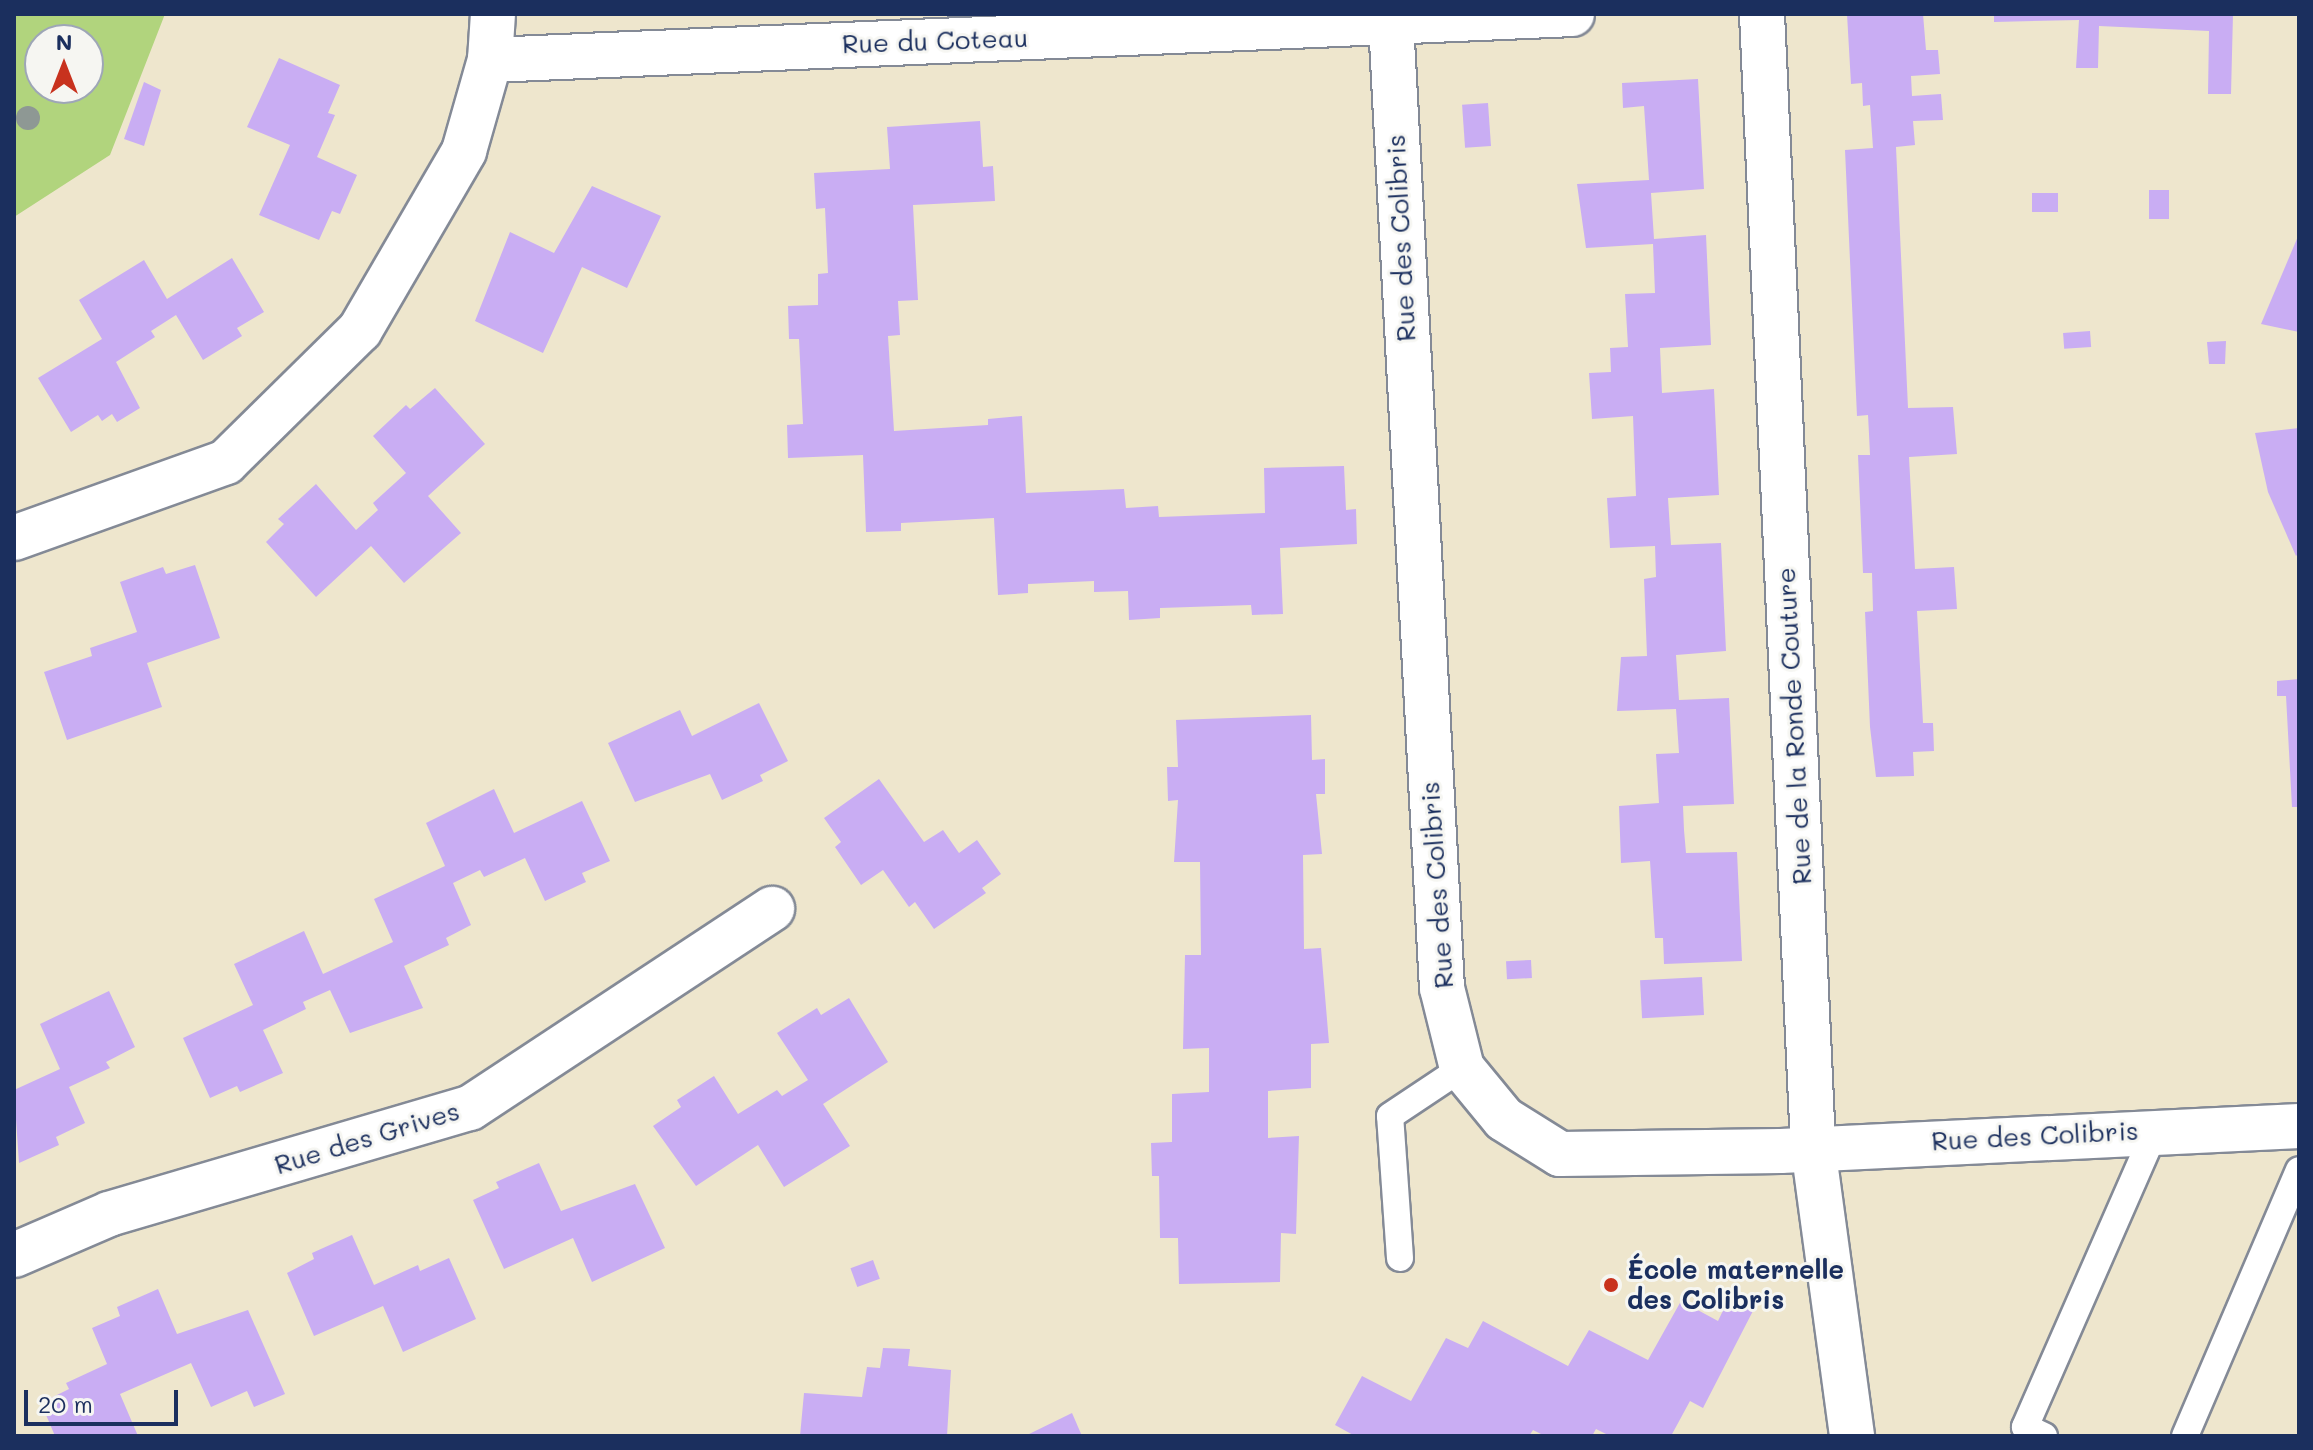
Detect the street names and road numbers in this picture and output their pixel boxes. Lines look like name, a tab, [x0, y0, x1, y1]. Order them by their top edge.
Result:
street label: Rue du Coteau	[841, 22, 1029, 60]
street label: Rue des Colibris	[1380, 134, 1422, 342]
street label: Rue de la Ronde Couture	[1770, 567, 1818, 885]
street label: Rue des Colibris	[1414, 780, 1460, 990]
street label: Rue des Grives	[271, 1095, 463, 1181]
street label: Rue des Colibris	[1931, 1115, 2139, 1157]

